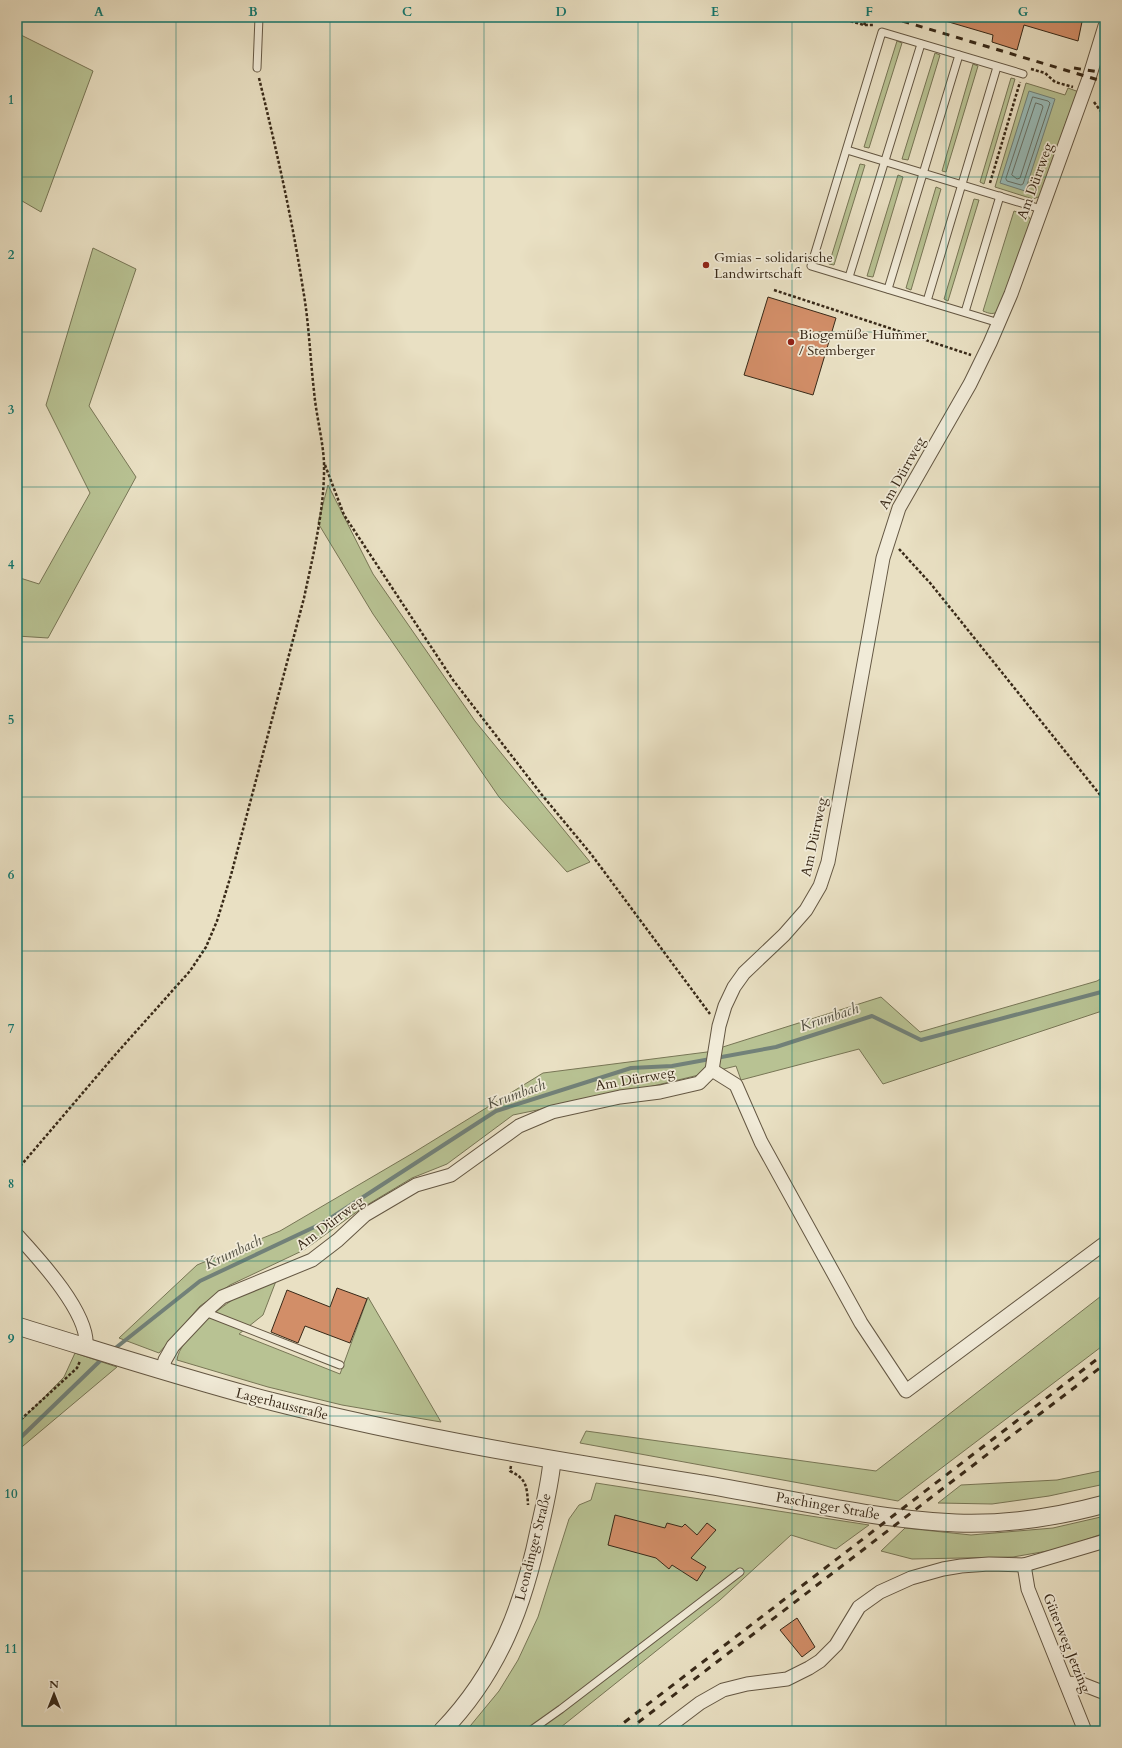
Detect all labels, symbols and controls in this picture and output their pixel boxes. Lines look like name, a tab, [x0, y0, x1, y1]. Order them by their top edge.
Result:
text: A	[94, 3, 104, 21]
text: B	[248, 3, 258, 21]
text: C	[402, 3, 412, 21]
text: D	[555, 3, 567, 21]
text: E	[711, 3, 719, 21]
text: F	[865, 3, 873, 21]
text: G	[1018, 3, 1029, 21]
text: 1	[8, 91, 14, 109]
street label: Am Dürrweg	[1012, 140, 1058, 222]
text: 2	[8, 246, 15, 264]
place label: Gmias - solidarische Landwirtschaft	[714, 248, 833, 283]
marker: Gmias - solidarische Landwirtschaft	[701, 260, 711, 270]
place label: Biogemüße Hummer / Stemberger	[799, 325, 928, 360]
marker: Biogemüße Hummer / Stemberger	[786, 337, 796, 347]
text: 3	[8, 401, 15, 419]
street label: Am Dürrweg	[874, 433, 930, 513]
text: 4	[8, 556, 15, 574]
text: 5	[8, 711, 14, 729]
street label: Am Dürrweg	[796, 796, 832, 878]
text: 6	[8, 866, 15, 884]
water label: Krumbach	[797, 998, 862, 1036]
text: 7	[8, 1020, 15, 1038]
street label: Am Dürrweg	[594, 1063, 676, 1095]
water label: Krumbach	[484, 1074, 549, 1114]
text: 8	[8, 1175, 14, 1193]
street label: Am Dürrweg	[292, 1191, 368, 1255]
water label: Krumbach	[201, 1230, 266, 1274]
text: 9	[8, 1330, 15, 1348]
street label: Lagerhausstraße	[234, 1383, 330, 1425]
text: 10	[4, 1485, 18, 1503]
street label: Paschinger Straße	[774, 1487, 882, 1525]
street label: Leondinger Straße	[510, 1491, 556, 1603]
street label: Güterweg Jetzing	[1038, 1591, 1096, 1696]
text: 11	[4, 1640, 18, 1658]
north arrow	[34, 1674, 74, 1714]
text: N	[49, 1677, 59, 1692]

